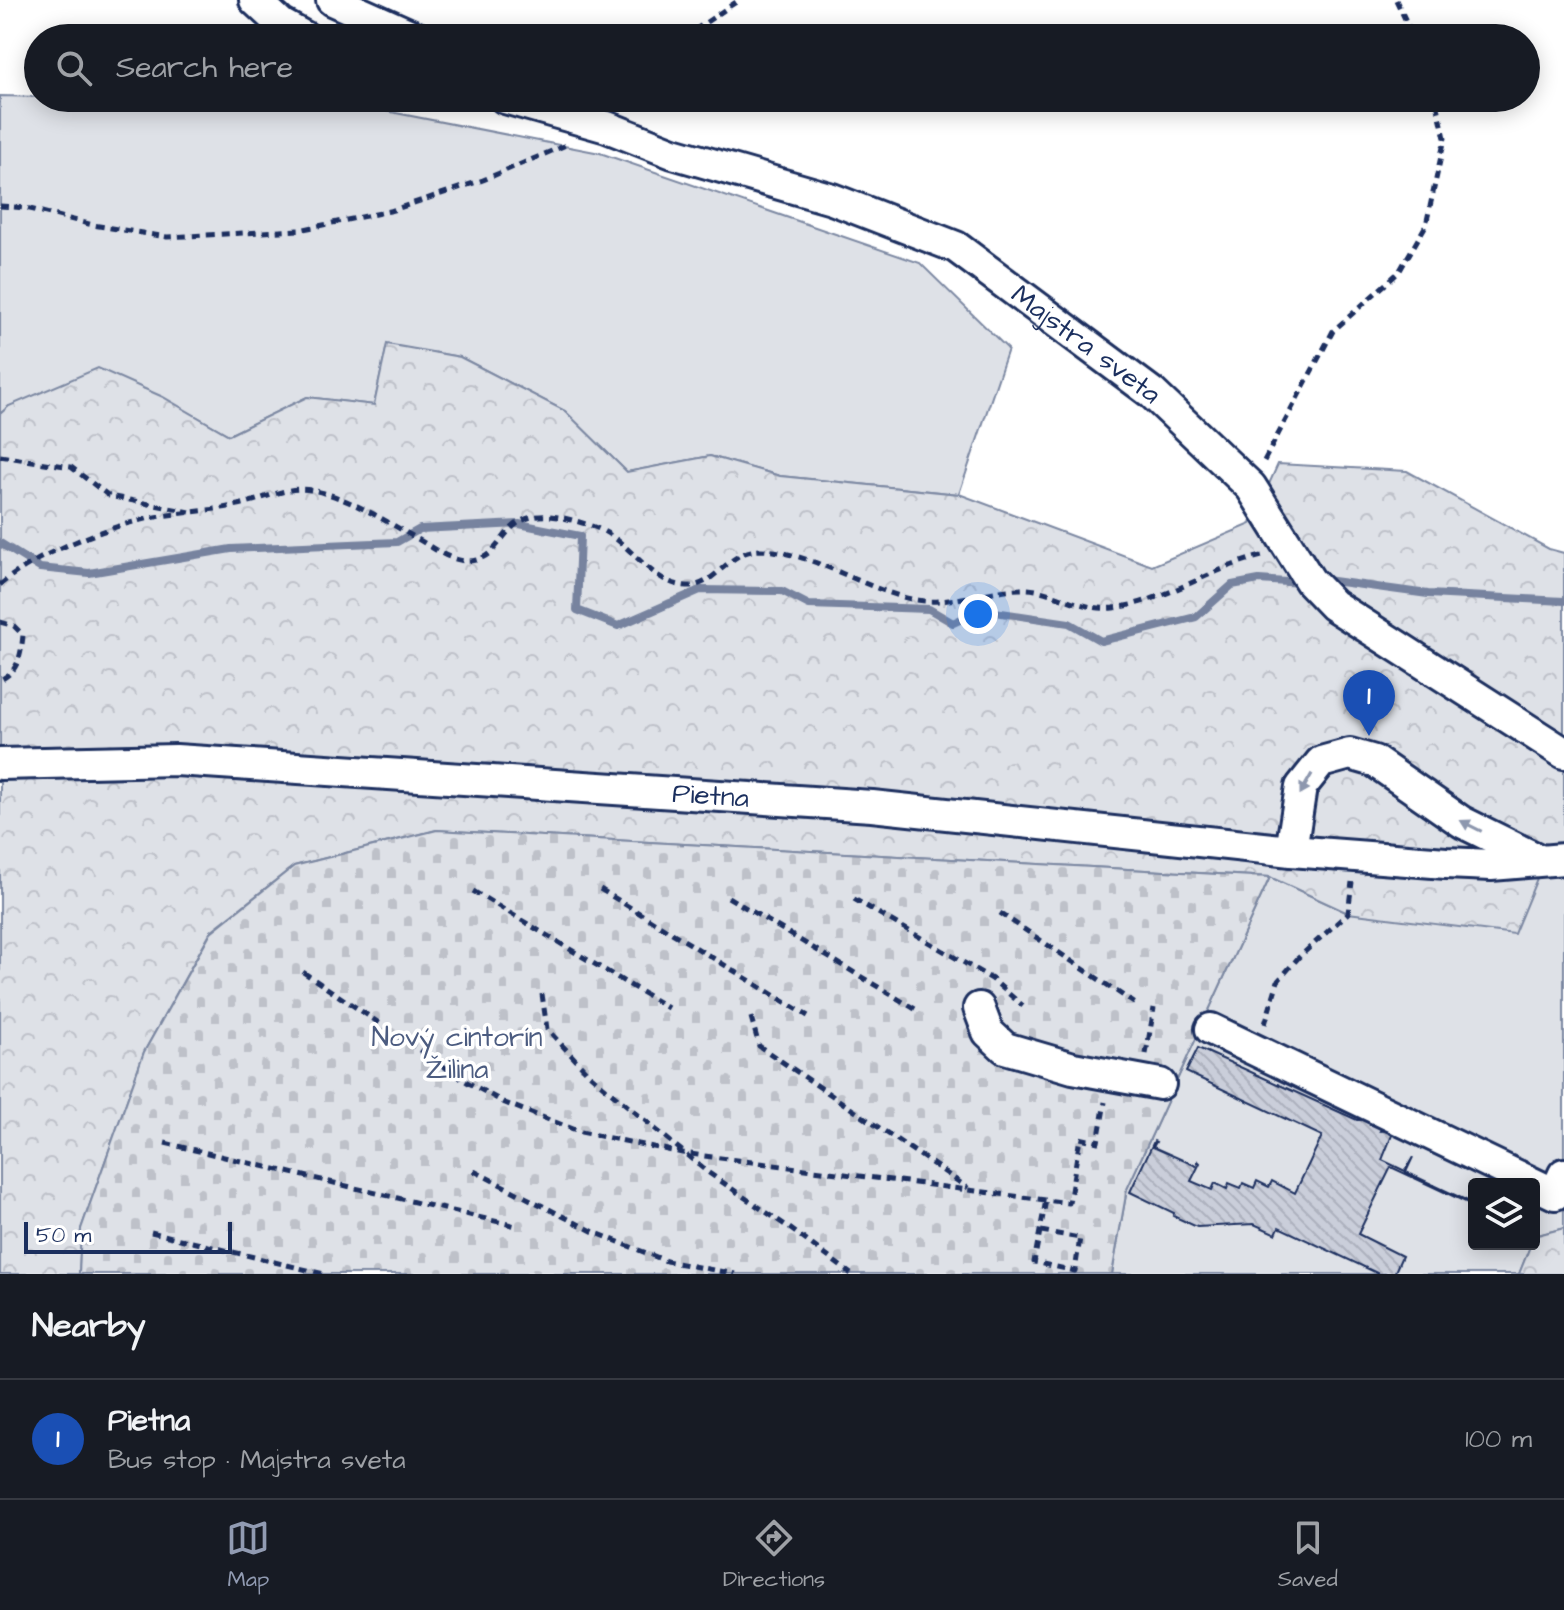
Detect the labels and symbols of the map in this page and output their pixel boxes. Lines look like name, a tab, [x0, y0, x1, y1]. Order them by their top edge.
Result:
street label: Majstra sveta	[1003, 275, 1171, 412]
your location	[958, 594, 998, 634]
pin: 1	[1343, 670, 1395, 736]
street label: Pietna	[671, 773, 750, 817]
one-way arrow	[1300, 773, 1314, 796]
one-way arrow	[1460, 820, 1483, 833]
park label: Nový cintorín Žilina	[371, 1018, 543, 1089]
scale bar	[24, 1218, 232, 1254]

